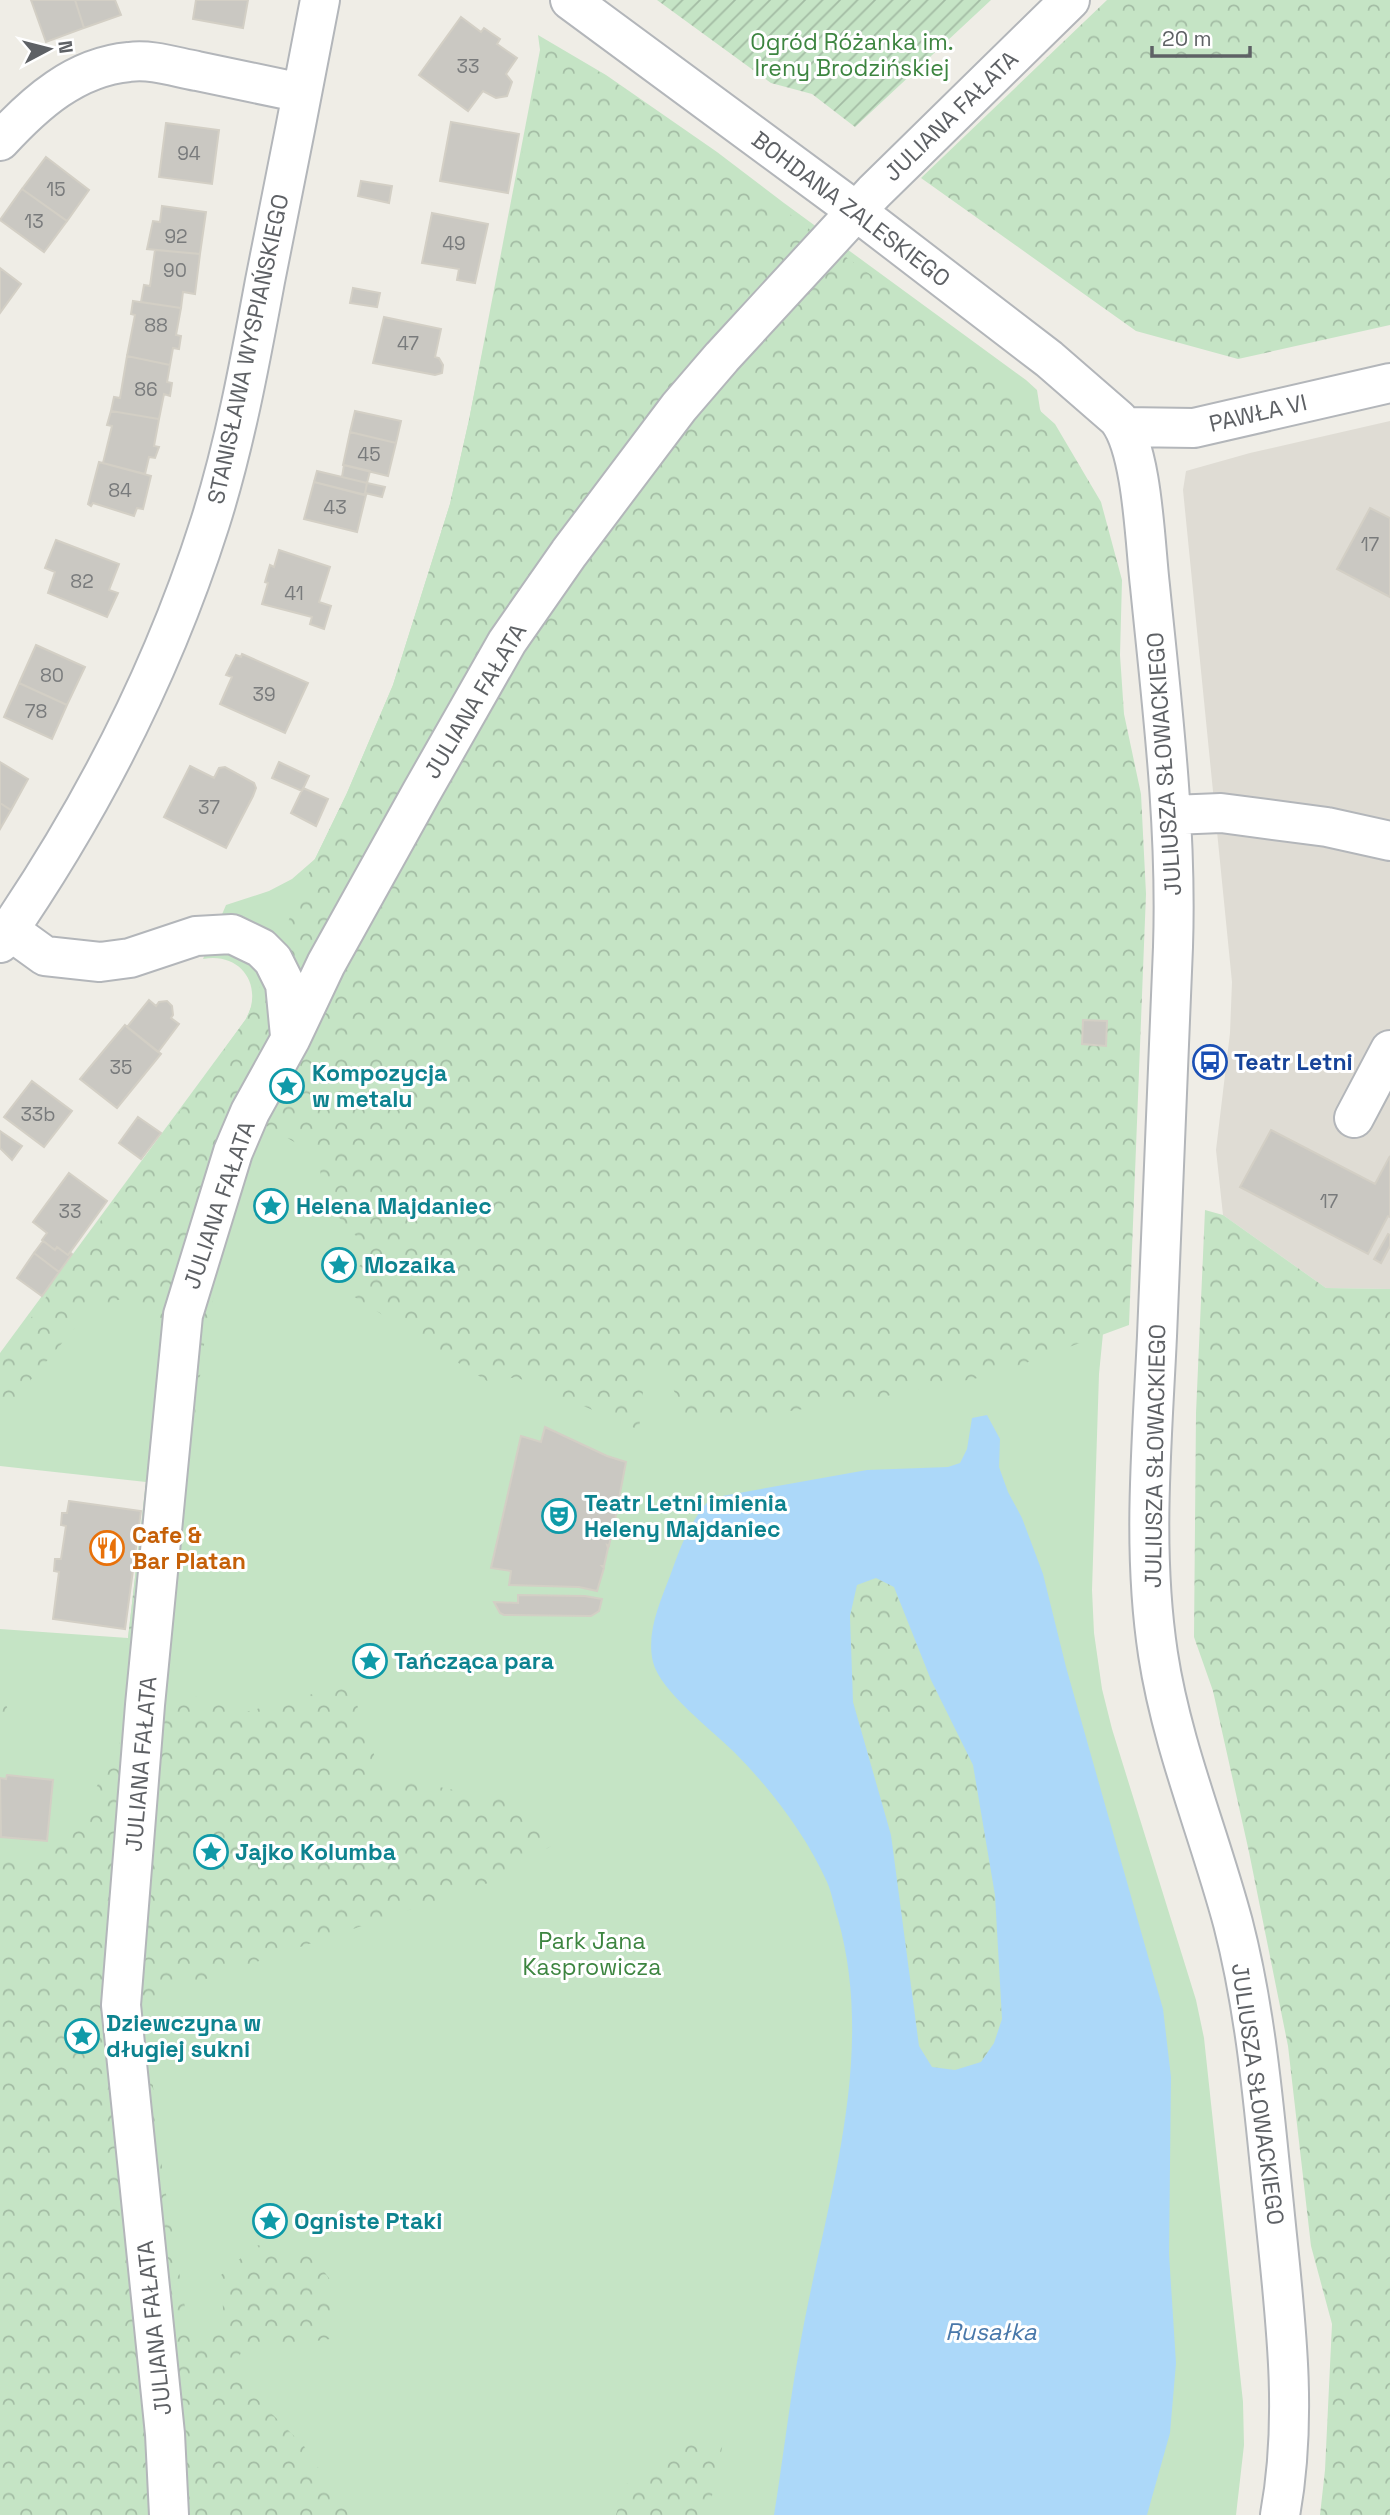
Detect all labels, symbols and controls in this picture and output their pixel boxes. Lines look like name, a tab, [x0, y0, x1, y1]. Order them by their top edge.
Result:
north arrow	[14, 14, 84, 84]
scale bar	[1152, 14, 1250, 58]
text: 20 m	[1162, 25, 1212, 52]
park label: Ogród Różanka im. Ireny Brodzińskiej	[750, 27, 954, 83]
text: N	[52, 39, 79, 55]
street label: JULIANA FAŁATA	[877, 44, 1025, 188]
house number: 33	[457, 54, 479, 79]
street label: BOHDANA ZALESKIEGO	[746, 124, 956, 294]
house number: 94	[177, 141, 201, 166]
house number: 15	[46, 177, 66, 202]
street label: STANISŁAWA WYSPIAŃSKIEGO	[200, 191, 296, 507]
house number: 13	[24, 209, 44, 234]
house number: 92	[164, 224, 188, 249]
house number: 49	[442, 231, 466, 256]
house number: 90	[163, 258, 187, 283]
house number: 88	[144, 313, 168, 338]
house number: 47	[397, 331, 419, 356]
house number: 86	[134, 377, 158, 402]
street label: PAWŁA VI	[1206, 387, 1310, 439]
house number: 45	[357, 442, 381, 467]
house number: 84	[108, 478, 132, 503]
house number: 43	[323, 495, 347, 520]
house number: 17	[1361, 532, 1380, 557]
house number: 82	[70, 569, 94, 594]
house number: 41	[284, 581, 304, 606]
street label: JULIANA FAŁATA	[417, 618, 533, 784]
street label: JULIUSZA SŁOWACKIEGO	[1140, 631, 1188, 897]
house number: 80	[40, 663, 64, 688]
house number: 39	[252, 682, 276, 707]
house number: 78	[25, 699, 47, 724]
house number: 37	[198, 795, 220, 820]
bus stop icon: Teatr Letni	[1191, 1043, 1229, 1081]
place label: Teatr Letni	[1234, 1047, 1353, 1077]
house number: 35	[110, 1055, 132, 1080]
place label: Kompozycja w metalu	[312, 1058, 447, 1114]
place icon: Kompozycja w metalu	[268, 1067, 306, 1105]
house number: 33b	[20, 1102, 56, 1127]
street label: JULIANA FAŁATA	[176, 1117, 262, 1293]
place icon: Helena Majdaniec	[252, 1187, 290, 1225]
house number: 17	[1320, 1189, 1339, 1214]
place label: Helena Majdaniec	[296, 1191, 492, 1221]
house number: 33	[59, 1199, 81, 1224]
place icon: Mozaika	[320, 1246, 358, 1284]
place label: Mozaika	[364, 1250, 456, 1280]
street label: JULIUSZA SŁOWACKIEGO	[1138, 1324, 1172, 1588]
place label: Teatr Letni imienia Heleny Majdaniec	[584, 1488, 787, 1544]
theatre icon: Teatr Letni imienia Heleny Majdaniec	[540, 1497, 578, 1535]
place label: Cafe & Bar Platan	[132, 1520, 246, 1576]
restaurant icon: Cafe & Bar Platan	[88, 1529, 126, 1567]
place icon: Tańcząca para	[351, 1642, 389, 1680]
place label: Tańcząca para	[394, 1646, 554, 1676]
street label: JULIANA FAŁATA	[118, 1675, 164, 1853]
place icon: Jajko Kolumba	[192, 1833, 230, 1871]
place label: Jajko Kolumba	[235, 1837, 396, 1867]
park label: Park Jana Kasprowicza	[523, 1926, 661, 1982]
street label: JULIUSZA SŁOWACKIEGO	[1225, 1961, 1291, 2227]
place label: Dziewczyna w długiej sukni	[106, 2008, 261, 2064]
place icon: Dziewczyna w długiej sukni	[63, 2017, 101, 2055]
place icon: Ogniste Ptaki	[251, 2202, 289, 2240]
place label: Ogniste Ptaki	[294, 2206, 442, 2236]
street label: JULIANA FAŁATA	[130, 2239, 178, 2417]
water label: Rusałka	[945, 2316, 1037, 2347]

